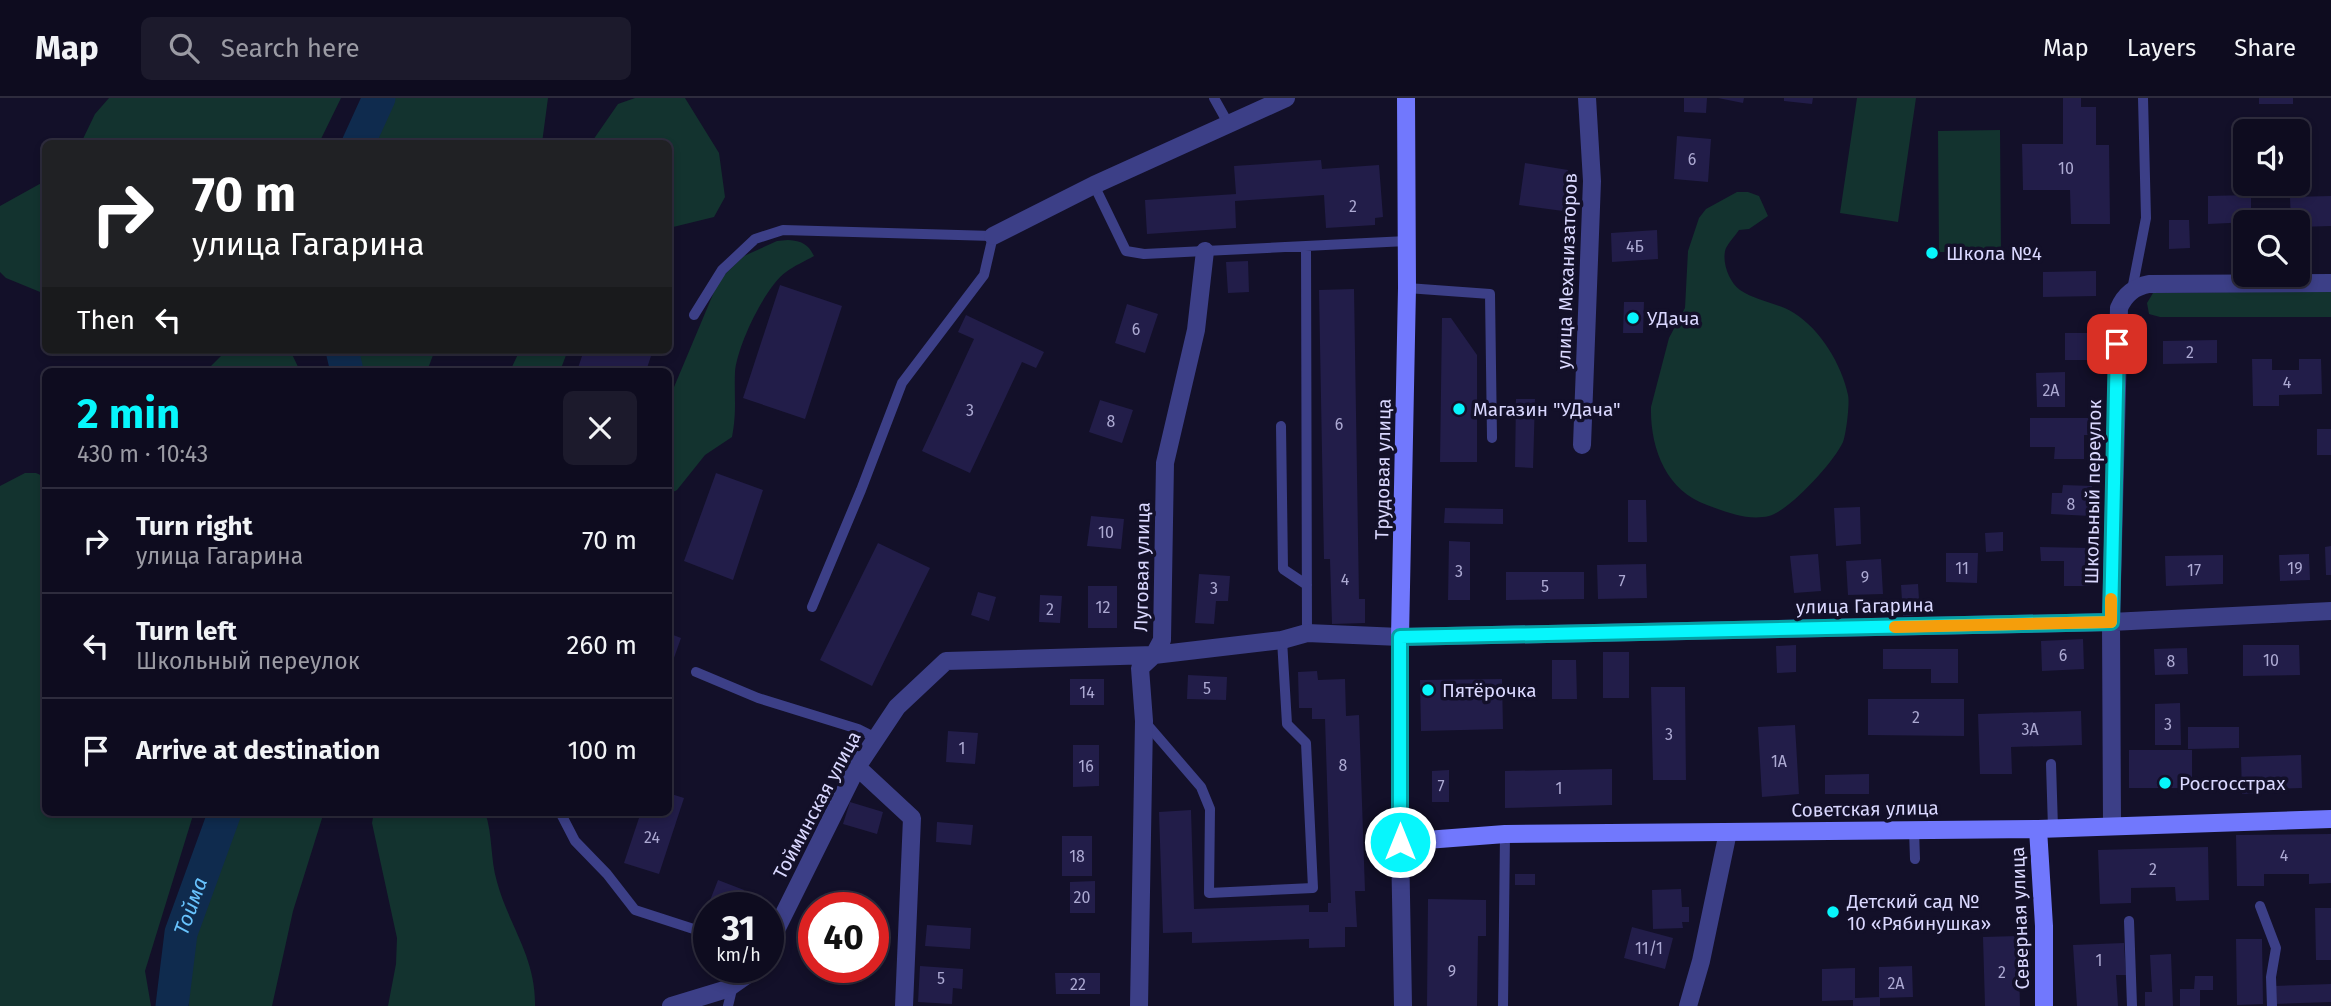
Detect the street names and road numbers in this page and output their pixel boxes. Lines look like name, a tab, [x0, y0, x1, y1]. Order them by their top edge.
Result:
street label: улица Механизаторов	[1552, 172, 1582, 370]
street label: Трудовая улица	[1370, 398, 1396, 540]
street label: Школьный переулок	[2080, 399, 2106, 585]
street label: Луговая улица	[1129, 502, 1155, 632]
street label: улица Гагарина	[1796, 593, 1934, 619]
street label: Тойминская улица	[768, 727, 866, 883]
street label: Советская улица	[1791, 796, 1939, 822]
street label: Северная улица	[2006, 846, 2034, 990]

